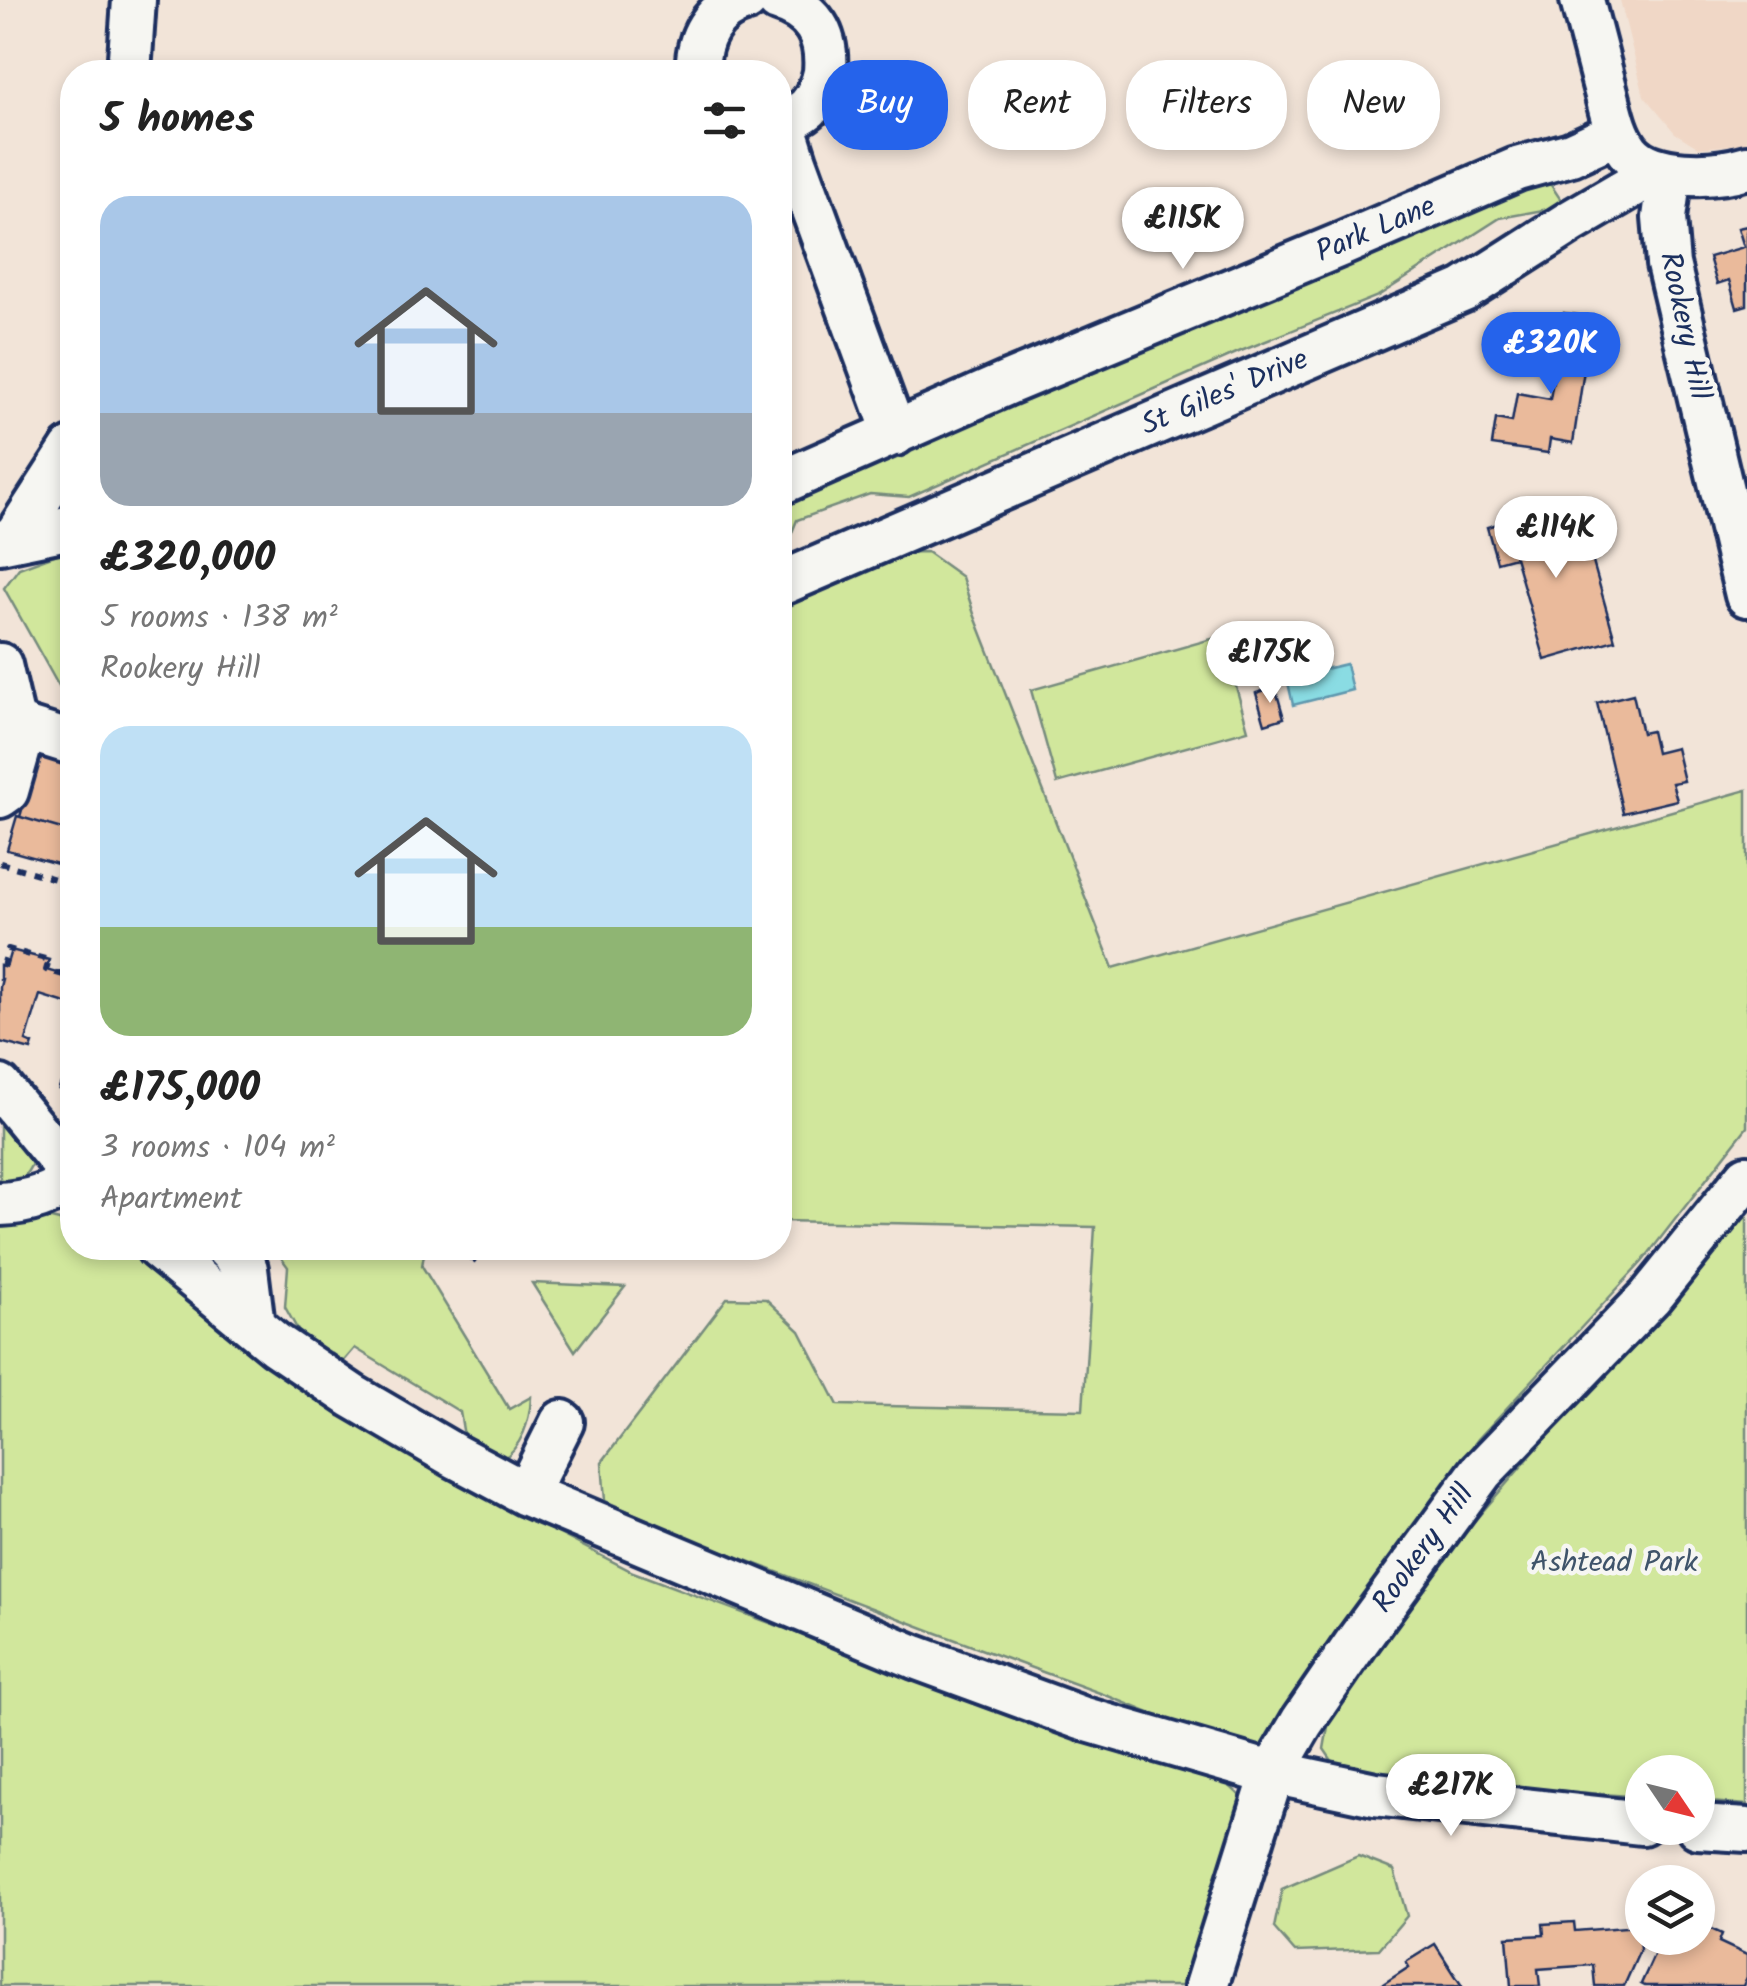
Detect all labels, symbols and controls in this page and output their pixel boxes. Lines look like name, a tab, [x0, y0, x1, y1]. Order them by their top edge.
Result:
chip: Buy	[822, 60, 948, 150]
chip: Rent	[968, 60, 1106, 150]
chip: Filters	[1126, 60, 1287, 150]
chip: New	[1307, 60, 1440, 150]
text: 5 homes	[100, 87, 255, 154]
icon: filters	[697, 93, 752, 148]
street label: Park Lane	[1308, 183, 1444, 277]
pin: £115K	[1113, 187, 1253, 272]
text: £115K	[1144, 194, 1222, 245]
street label: Rookery Hill	[1645, 248, 1723, 404]
icon: home	[336, 261, 516, 441]
pin: £320K	[1481, 312, 1621, 397]
text: £320K	[1503, 319, 1599, 370]
street label: St Giles' Drive	[1134, 336, 1316, 450]
pin: £114K	[1486, 496, 1626, 581]
text: £114K	[1516, 503, 1596, 554]
text: £320,000	[100, 526, 275, 593]
text: 5 rooms · 138 m²	[100, 593, 338, 644]
pin: £175K	[1200, 621, 1340, 706]
text: £175K	[1228, 628, 1312, 679]
text: Rookery Hill	[100, 644, 260, 695]
icon: home	[336, 791, 516, 971]
text: £175,000	[100, 1056, 260, 1123]
text: 3 rooms · 104 m²	[100, 1123, 335, 1174]
text: Apartment	[100, 1174, 242, 1225]
street label: Rookery Hill	[1360, 1474, 1488, 1624]
park label: Ashtead Park	[1530, 1539, 1699, 1587]
pin: £217K	[1381, 1754, 1521, 1839]
north arrow	[1625, 1755, 1715, 1845]
map controls	[1625, 1755, 1715, 1955]
text: £217K	[1408, 1761, 1494, 1812]
button: layers	[1625, 1865, 1715, 1955]

